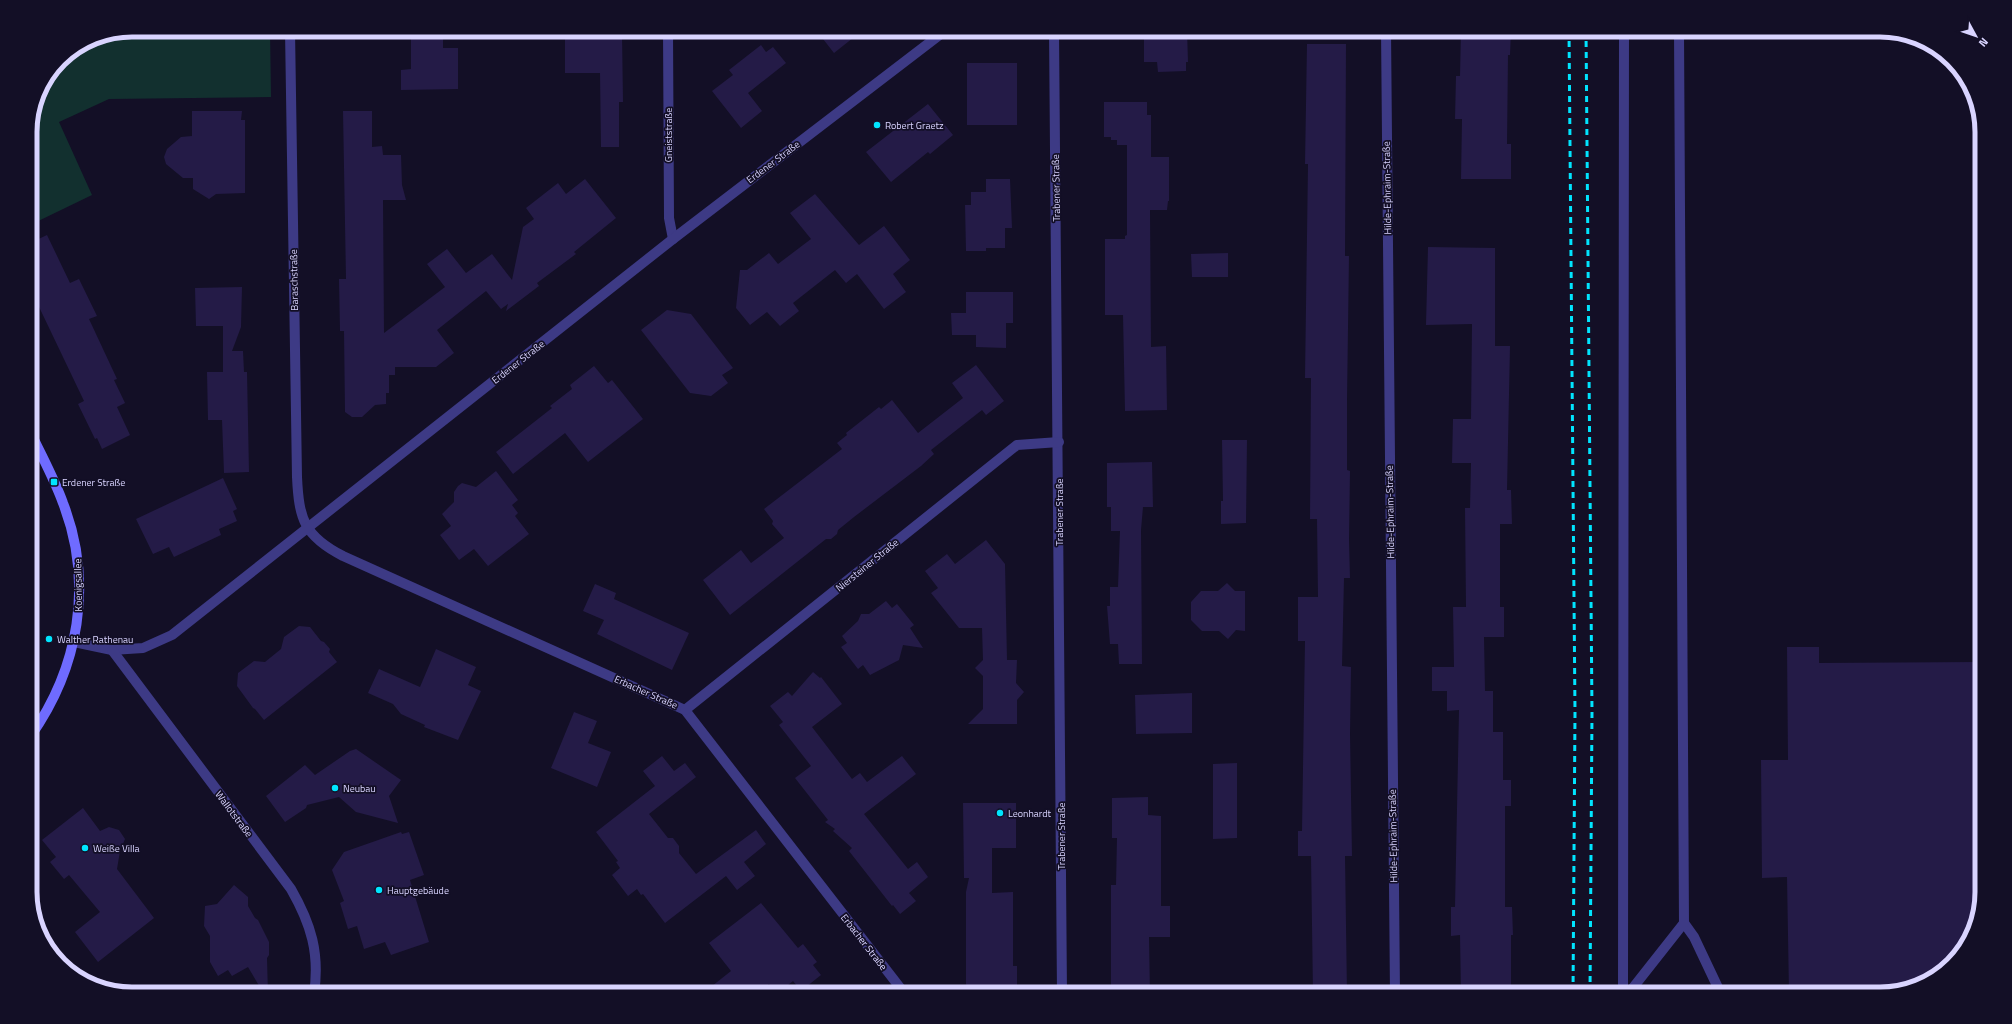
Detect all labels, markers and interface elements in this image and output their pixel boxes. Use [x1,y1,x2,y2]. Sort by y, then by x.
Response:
north arrow [1956,16,1996,56]
text: N [1975,34,1992,50]
street label: Gneiststraße [661,108,676,162]
place label: Robert Graetz [885,118,944,133]
marker: Robert Graetz [872,120,882,130]
street label: Erdener Straße [743,137,803,187]
street label: Hilde-Ephraim-Straße [1379,141,1395,235]
street label: Trabener Straße [1048,154,1064,222]
street label: Baraschstraße [286,249,302,311]
street label: Erdener Straße [488,337,548,387]
street label: Hilde-Ephraim-Straße [1382,465,1398,559]
place label: Erdener Straße [62,475,125,490]
marker: Erdener Straße [49,477,59,487]
street label: Trabener Straße [1052,478,1067,546]
street label: Niersteiner Straße [832,535,902,595]
street label: Koenigsallee [70,558,86,612]
place label: Walther Rathenau [57,632,133,647]
marker: Walther Rathenau [44,634,54,644]
street label: Erbacher Straße [612,671,680,713]
place label: Neubau [343,781,376,796]
marker: Neubau [330,783,340,793]
street label: Wallotstraße [212,788,256,840]
street label: Hilde-Ephraim-Straße [1385,789,1401,883]
street label: Trabener Straße [1054,802,1069,870]
place label: Leonhardt [1008,806,1051,821]
marker: Leonhardt [995,808,1005,818]
place label: Weiße Villa [93,841,140,856]
marker: Weiße Villa [80,843,90,853]
place label: Hauptgebäude [387,883,449,898]
marker: Hauptgebäude [374,885,384,895]
street label: Erbacher Straße [837,911,891,973]

